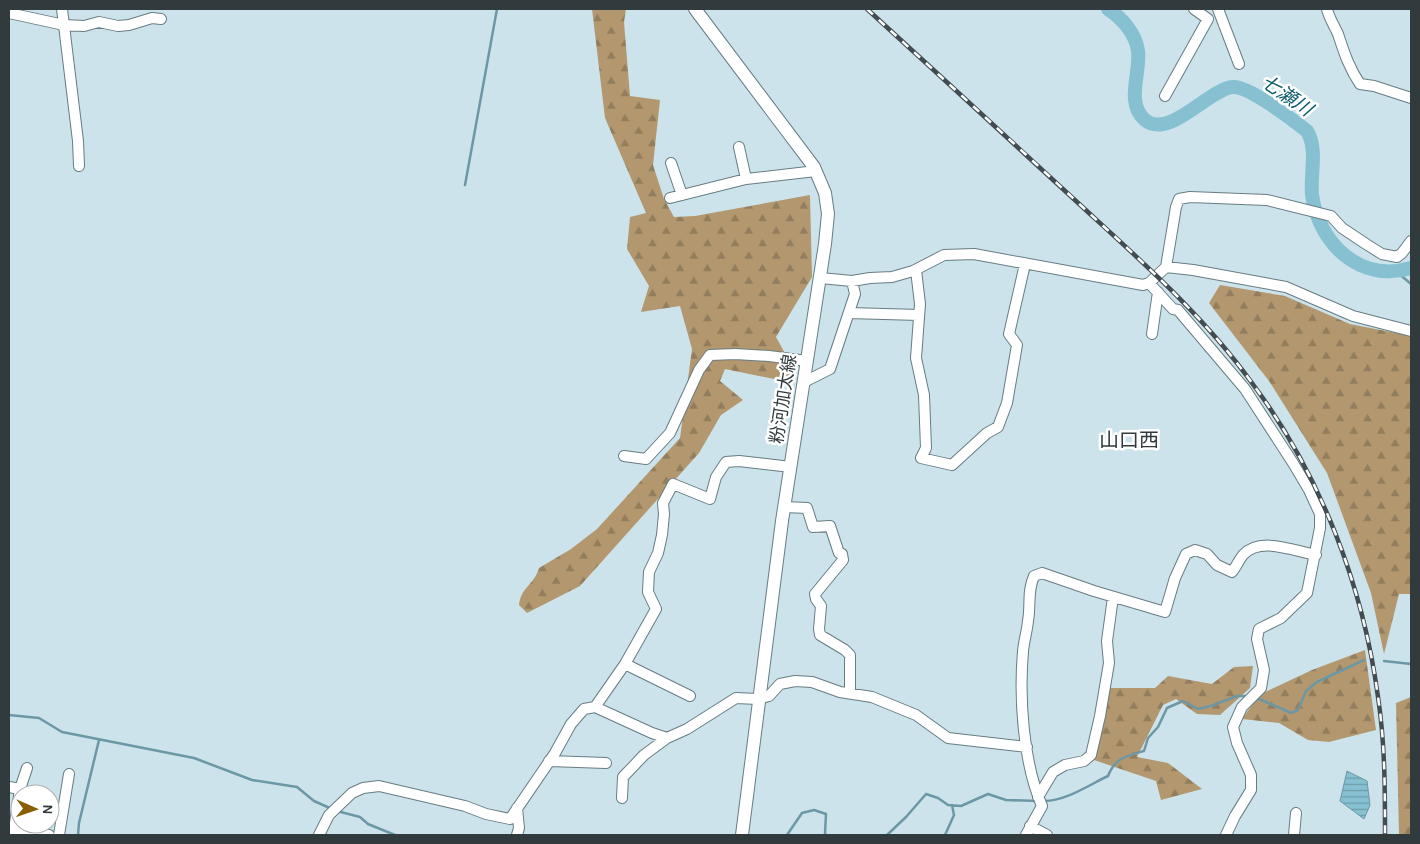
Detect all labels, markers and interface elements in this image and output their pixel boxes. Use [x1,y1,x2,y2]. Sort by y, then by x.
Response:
water label: 七瀬川 [1257,71,1318,122]
street label: 粉河加太線 [765,353,801,445]
district label: 山口西 [1099,429,1159,452]
north arrow [10,784,60,834]
text: N [39,804,56,815]

